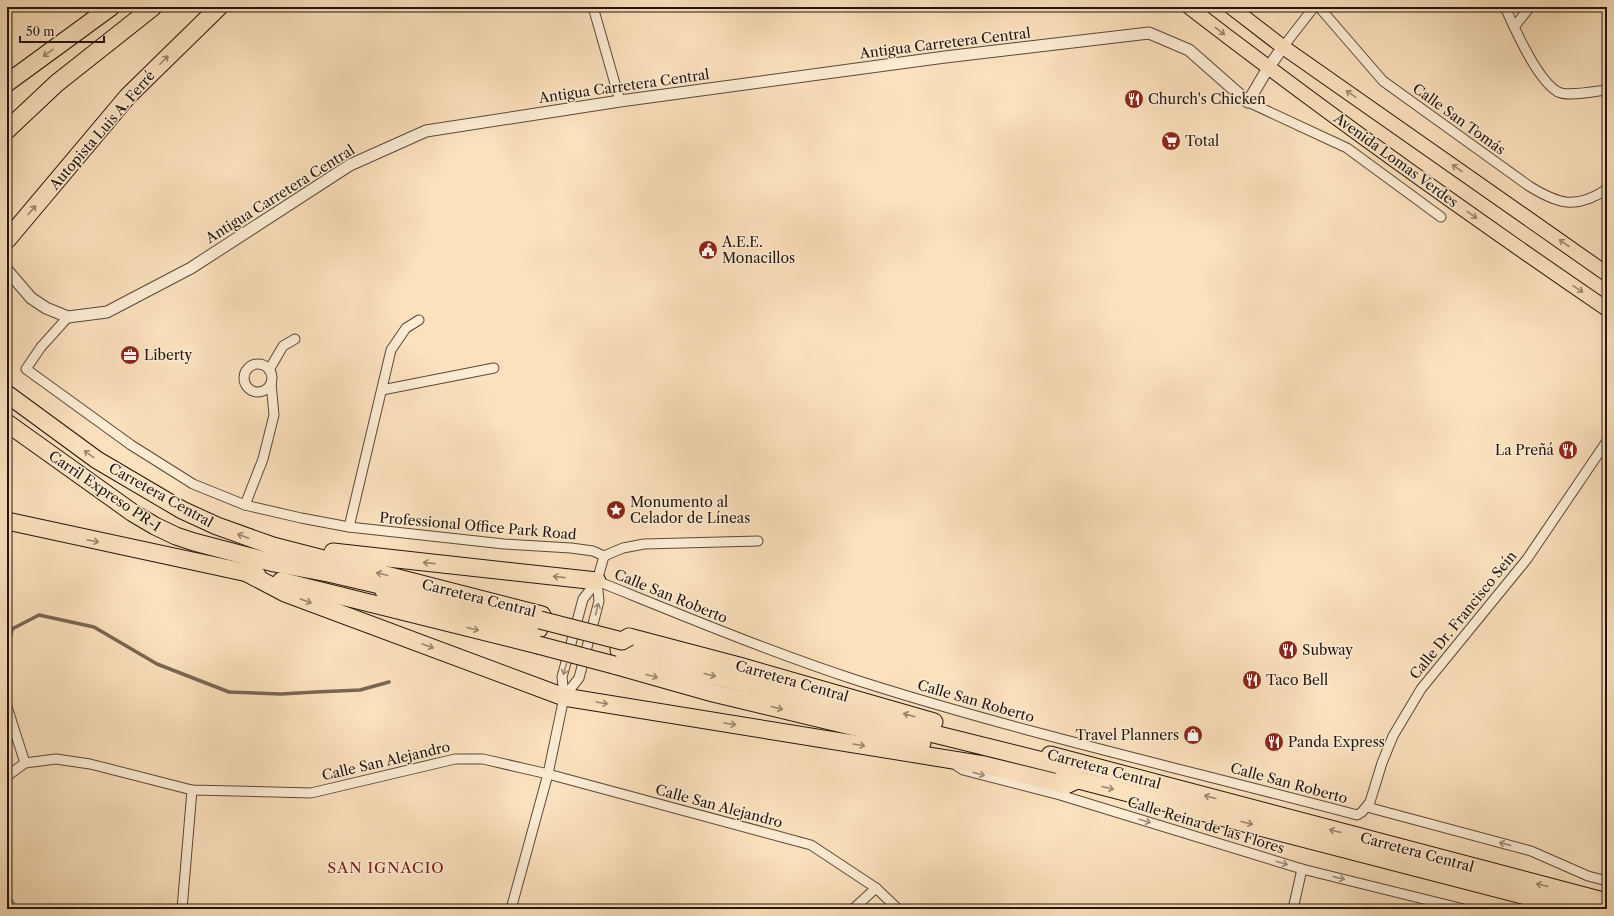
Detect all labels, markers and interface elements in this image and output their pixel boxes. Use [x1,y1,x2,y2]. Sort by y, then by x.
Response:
scale bar [20,18,104,44]
text: 50 m [26,24,55,39]
street label: Antigua Carretera Central [857,24,1032,63]
one-way arrow [1214,27,1225,35]
one-way arrow [43,49,54,57]
one-way arrow [159,55,169,65]
street label: Antigua Carretera Central [536,65,711,107]
street label: Autopista Luis A. Ferré [45,67,159,194]
street label: Calle San Tomás [1409,79,1509,159]
restaurant icon: Church's Chicken [1123,88,1145,110]
place label: Church's Chicken [1148,90,1266,108]
one-way arrow [1346,90,1357,98]
street label: Avenida Lomas Verdes [1329,108,1462,211]
supermarket icon: Total [1160,130,1182,152]
place label: Total [1185,132,1219,150]
street label: Antigua Carretera Central [201,141,358,248]
one-way arrow [1452,164,1463,172]
one-way arrow [27,205,36,216]
one-way arrow [1466,211,1477,219]
place label: A.E.E. Monacillos [721,233,795,267]
public building icon: A.E.E. Monacillos [697,239,719,261]
one-way arrow [1558,239,1569,247]
one-way arrow [1573,285,1584,293]
office icon: Liberty [119,344,141,366]
place label: Liberty [144,346,193,364]
restaurant icon: La Preñá [1557,439,1579,461]
place label: La Preñá [1495,441,1555,459]
street label: Carril Expreso PR-1 [45,447,165,535]
one-way arrow [84,450,95,458]
street label: Carretera Central [106,459,216,531]
place label: Monumento al Celador de Líneas [630,493,750,527]
place icon: Monumento al Celador de Líneas [605,499,627,521]
street label: Professional Office Park Road [379,508,578,544]
one-way arrow [237,532,249,540]
one-way arrow [86,537,99,545]
street label: Calle Dr. Francisco Seín [1406,547,1521,683]
one-way arrow [423,559,436,567]
street label: Calle San Roberto [612,565,730,627]
one-way arrow [375,569,388,577]
one-way arrow [553,573,566,581]
street label: Carretera Central [420,575,538,621]
one-way arrow [300,597,312,605]
one-way arrow [593,603,601,616]
one-way arrow [467,626,480,633]
restaurant icon: Subway [1277,639,1299,661]
place label: Subway [1302,641,1353,659]
one-way arrow [421,643,433,651]
street label: Carretera Central [733,656,851,706]
one-way arrow [561,662,568,675]
restaurant icon: Taco Bell [1241,669,1263,691]
place label: Taco Bell [1266,671,1328,689]
one-way arrow [703,672,716,679]
one-way arrow [645,673,658,680]
street label: Calle San Roberto [916,676,1036,726]
one-way arrow [595,699,608,707]
one-way arrow [771,705,784,713]
one-way arrow [902,711,915,718]
one-way arrow [724,720,737,728]
shop icon: Travel Planners [1182,724,1204,746]
place label: Travel Planners [1075,726,1179,744]
restaurant icon: Panda Express [1263,731,1285,753]
place label: Panda Express [1288,733,1385,751]
street label: Calle San Alejandro [320,737,452,785]
one-way arrow [852,741,865,749]
street label: Carretera Central [1045,745,1163,793]
street label: Calle San Roberto [1228,759,1350,807]
one-way arrow [973,771,986,778]
street label: Calle San Alejandro [653,780,785,832]
one-way arrow [1101,784,1114,792]
street label: Calle Reina de las Flores [1125,793,1287,857]
one-way arrow [1203,793,1216,800]
one-way arrow [1138,818,1151,825]
one-way arrow [1241,820,1254,828]
one-way arrow [1329,826,1342,834]
street label: Carretera Central [1358,828,1476,876]
one-way arrow [1498,840,1511,847]
district label: SAN IGNACIO [327,858,445,877]
one-way arrow [1276,860,1289,867]
one-way arrow [1333,875,1346,882]
one-way arrow [1536,881,1549,888]

